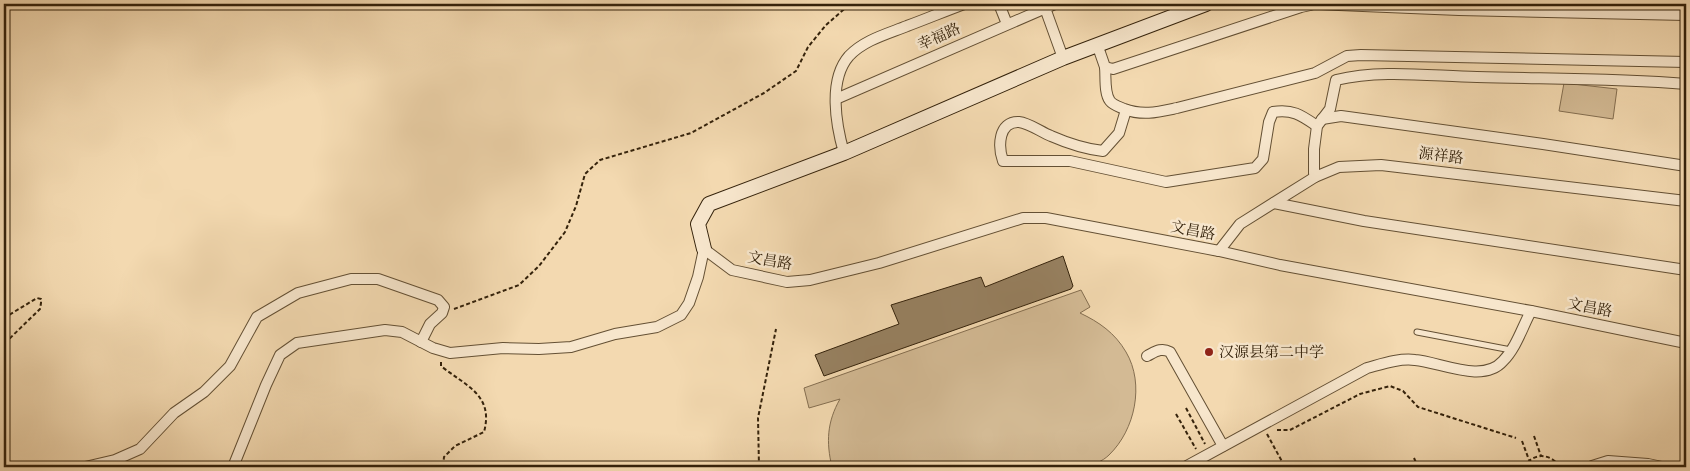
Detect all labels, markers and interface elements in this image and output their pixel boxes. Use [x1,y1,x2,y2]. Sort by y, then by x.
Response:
street label: 幸福路 [915,19,963,55]
street label: 源祥路 [1418,144,1464,168]
street label: 文昌路 [1169,217,1217,245]
street label: 文昌路 [746,248,794,274]
street label: 文昌路 [1566,294,1614,322]
place label: 汉源县第二中学 [1219,343,1324,362]
marker: 汉源县第二中学 [1203,346,1215,358]

